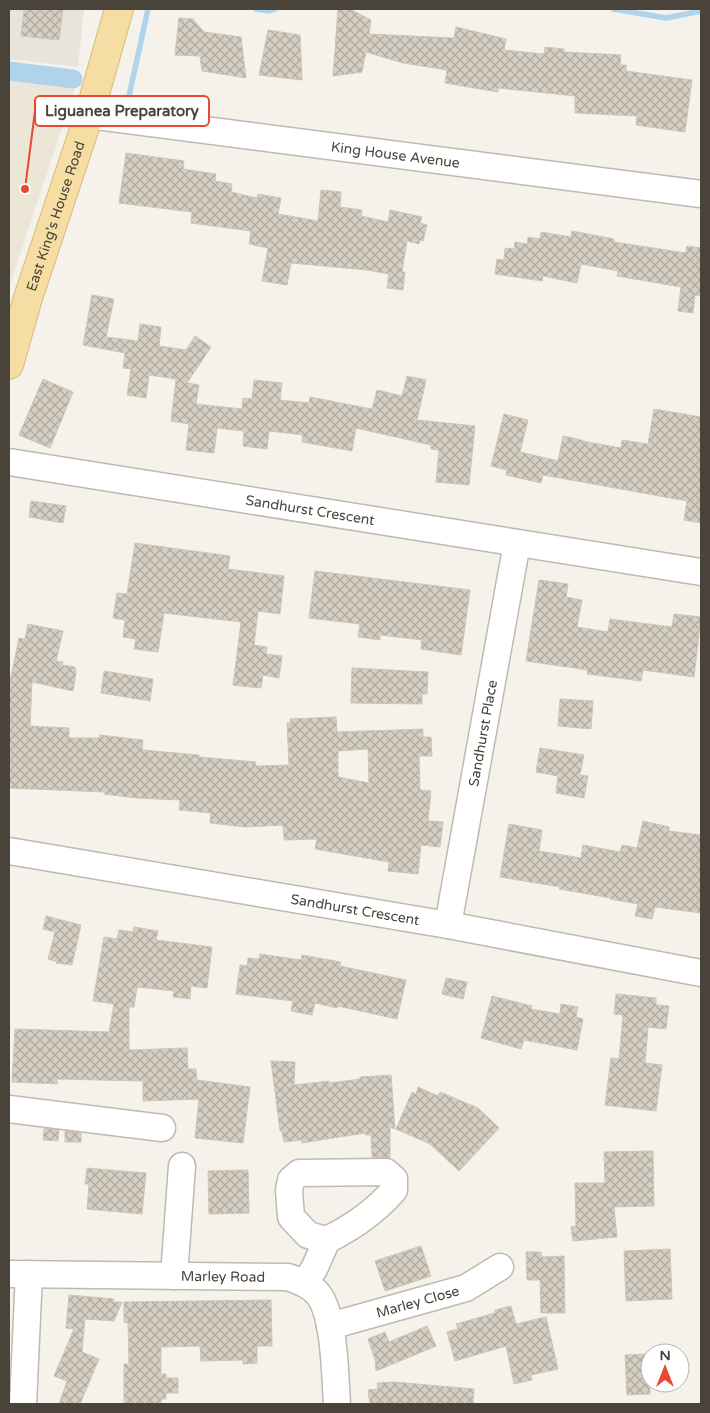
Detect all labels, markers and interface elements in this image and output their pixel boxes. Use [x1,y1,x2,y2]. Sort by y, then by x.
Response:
callout: Liguanea Preparatory [35,96,209,126]
text: Liguanea Preparatory [45,102,199,121]
street label: King House Avenue [330,138,461,172]
street label: East King's House Road [23,139,89,293]
street label: Sandhurst Crescent [244,492,377,529]
street label: Sandhurst Place [465,678,501,788]
street label: Sandhurst Crescent [289,891,421,929]
street label: Marley Road [181,1268,265,1286]
street label: Marley Close [374,1282,461,1322]
north arrow [640,1343,690,1393]
text: N [659,1347,671,1364]

